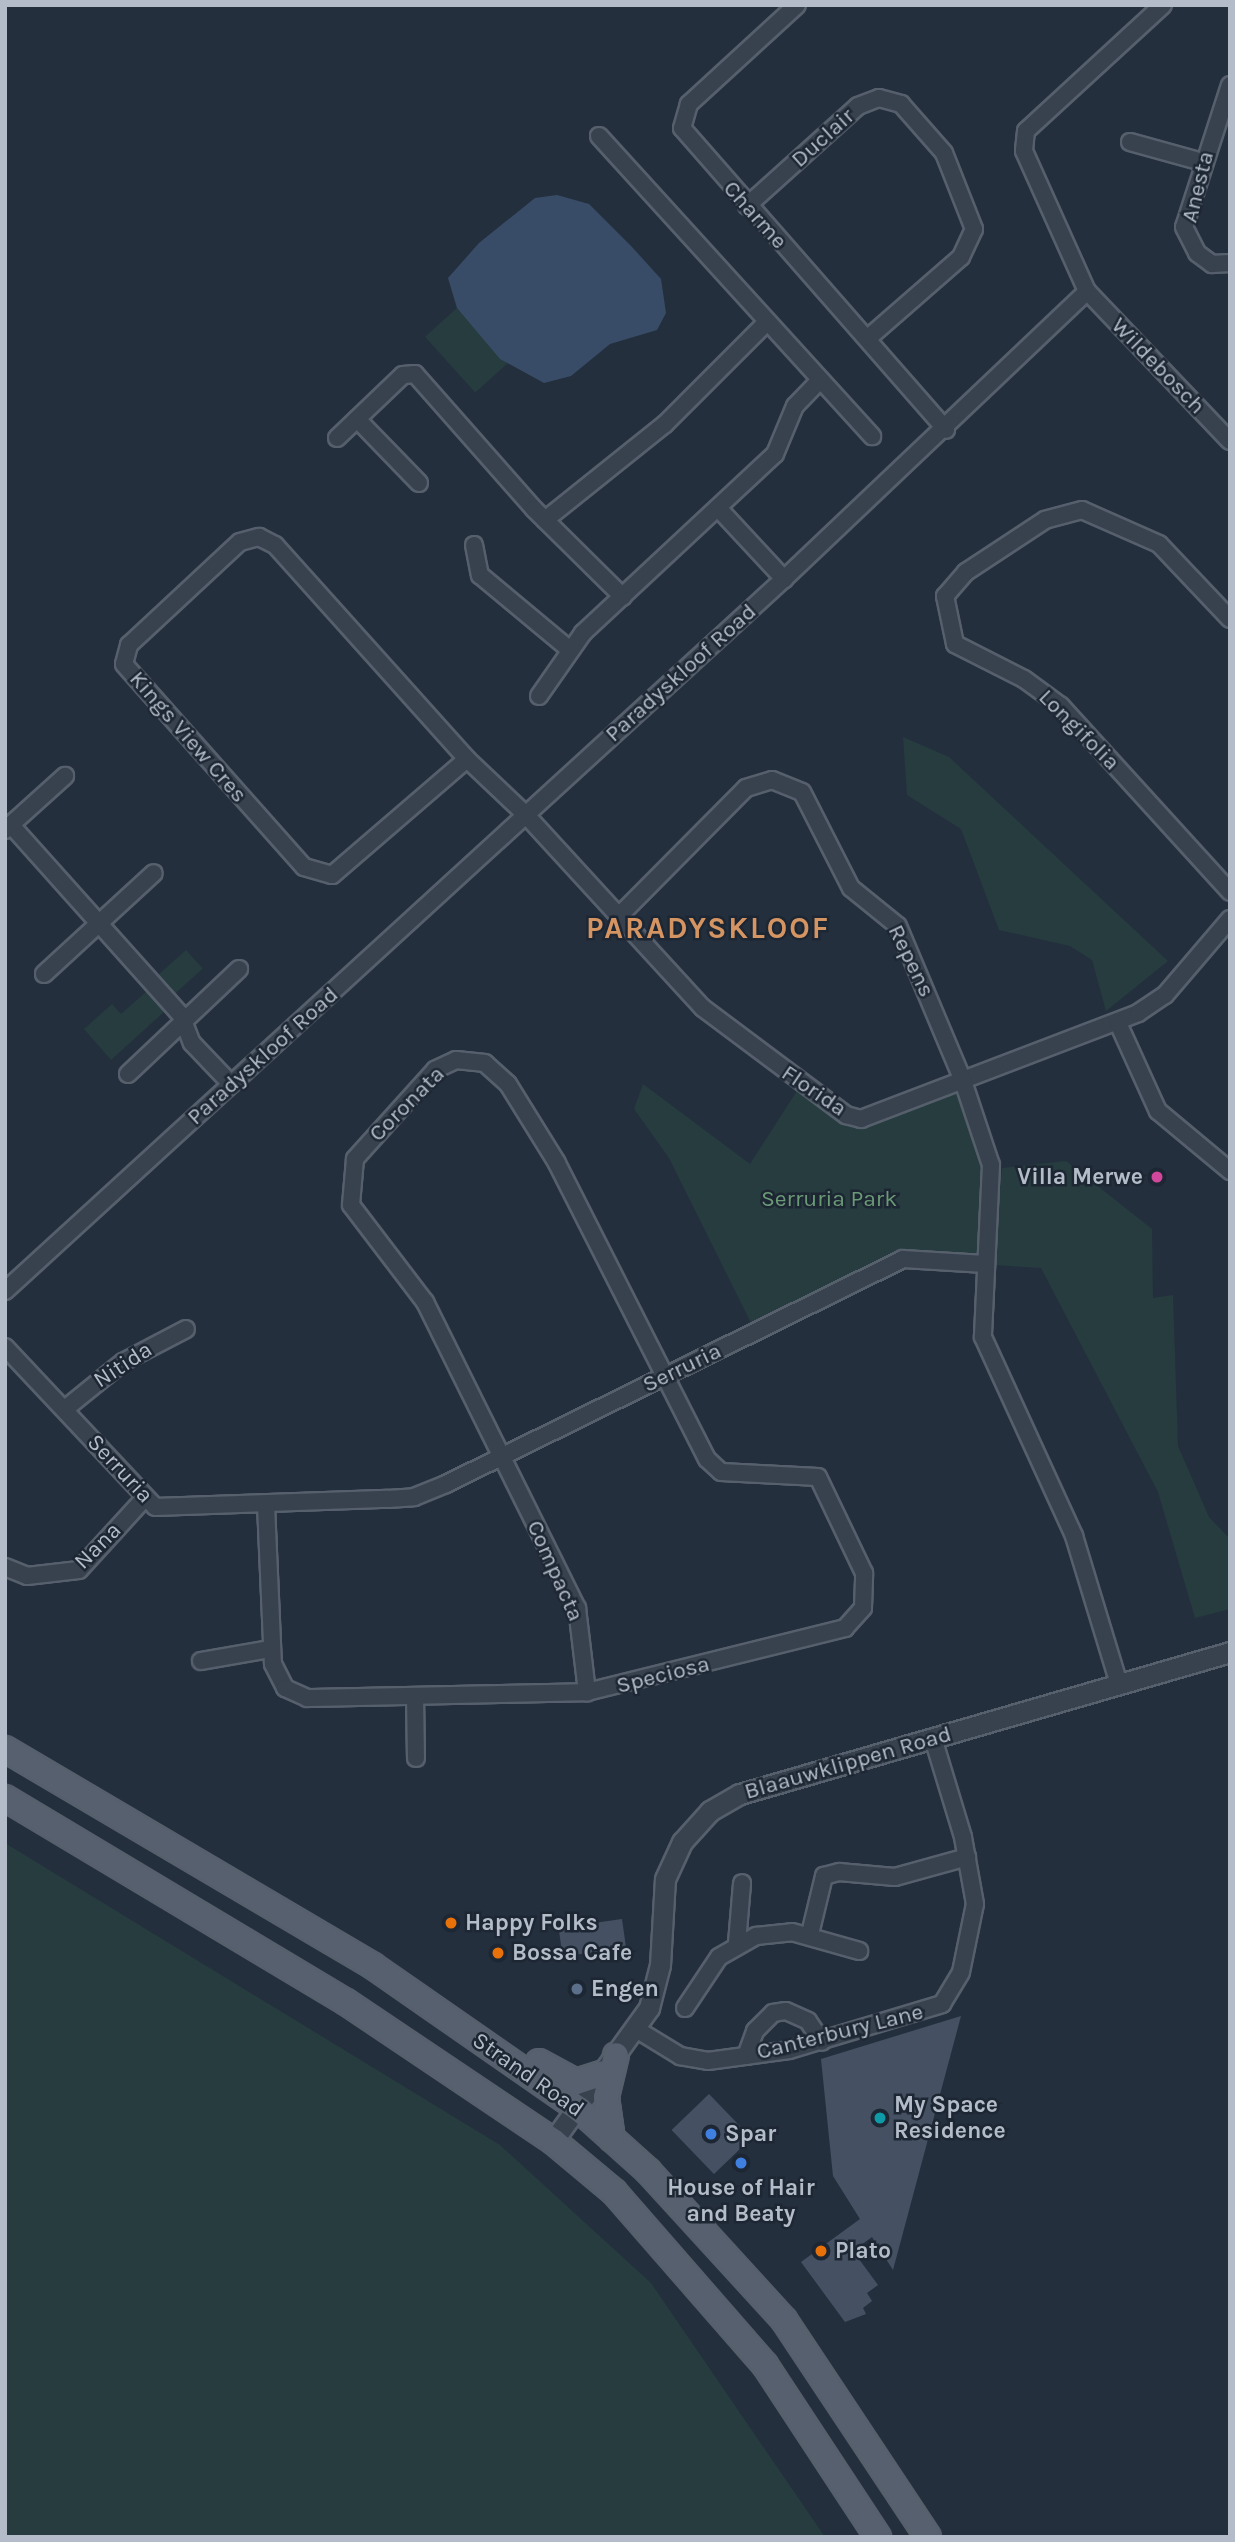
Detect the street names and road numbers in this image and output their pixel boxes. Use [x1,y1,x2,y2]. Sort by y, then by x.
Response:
street label: Duclair [786,103,860,173]
street label: Anesta [1176,149,1220,225]
street label: Charme [717,175,793,255]
street label: Wildebosch [1105,312,1211,420]
street label: Paradyskloof Road [600,598,762,748]
street label: Kings View Cres [123,666,253,808]
street label: Longifolia [1033,684,1125,776]
street label: Repens [882,920,940,1002]
street label: Paradyskloof Road [182,981,344,1131]
street label: Florida [776,1059,852,1123]
street label: Coronata [364,1061,450,1147]
street label: Nitida [88,1336,158,1394]
street label: Serruria [638,1337,726,1399]
street label: Serruria [81,1429,159,1509]
street label: Compacta [521,1516,589,1626]
street label: Nana [69,1517,127,1575]
street label: Speciosa [613,1650,713,1700]
street label: Blaauwklippen Road [741,1720,955,1806]
street label: Canterbury Lane [754,1998,926,2066]
street label: Strand Road [467,2027,589,2123]

